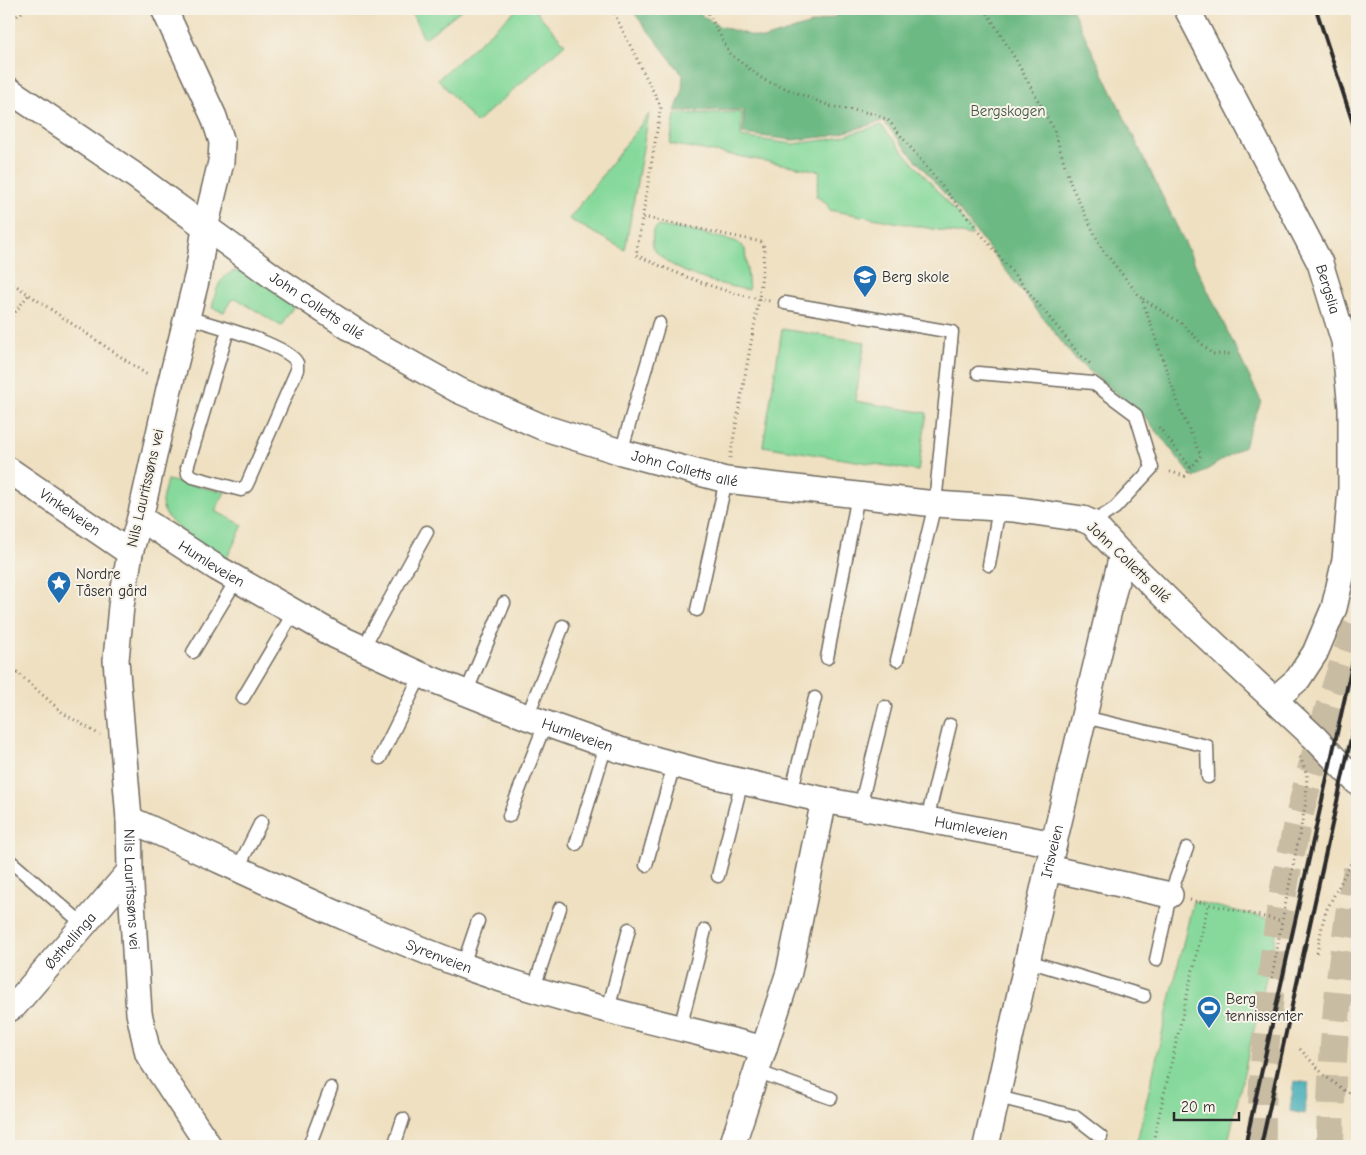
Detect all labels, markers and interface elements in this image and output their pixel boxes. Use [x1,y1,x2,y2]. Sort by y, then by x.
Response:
park label: Bergskogen [970,102,1046,120]
street label: Bergslia [1312,262,1344,316]
school or university icon: Berg skole [852,264,878,298]
street label: John Colletts allé [266,268,368,344]
place label: Berg skole [882,268,950,286]
street label: Nils Lauritssøns vei [123,427,167,549]
street label: John Colletts allé [630,446,739,490]
street label: Vinkelveien [36,485,104,539]
street label: John Colletts allé [1084,518,1175,607]
street label: Humleveien [175,536,248,591]
place label: Nordre Tåsen gård [76,565,147,600]
place icon: Nordre Tåsen gård [46,570,72,604]
street label: Humleveien [539,714,616,756]
street label: Humleveien [933,812,1009,844]
street label: Irisveien [1037,823,1067,880]
street label: Nils Lauritssøns vei [120,829,144,950]
street label: Østhellinga [41,908,100,973]
street label: Syrenveien [403,935,474,977]
place label: Berg tennissenter [1225,990,1303,1025]
sports icon: Berg tennissenter [1196,995,1222,1029]
scale bar [1174,1090,1238,1122]
text: 20 m [1181,1098,1215,1116]

